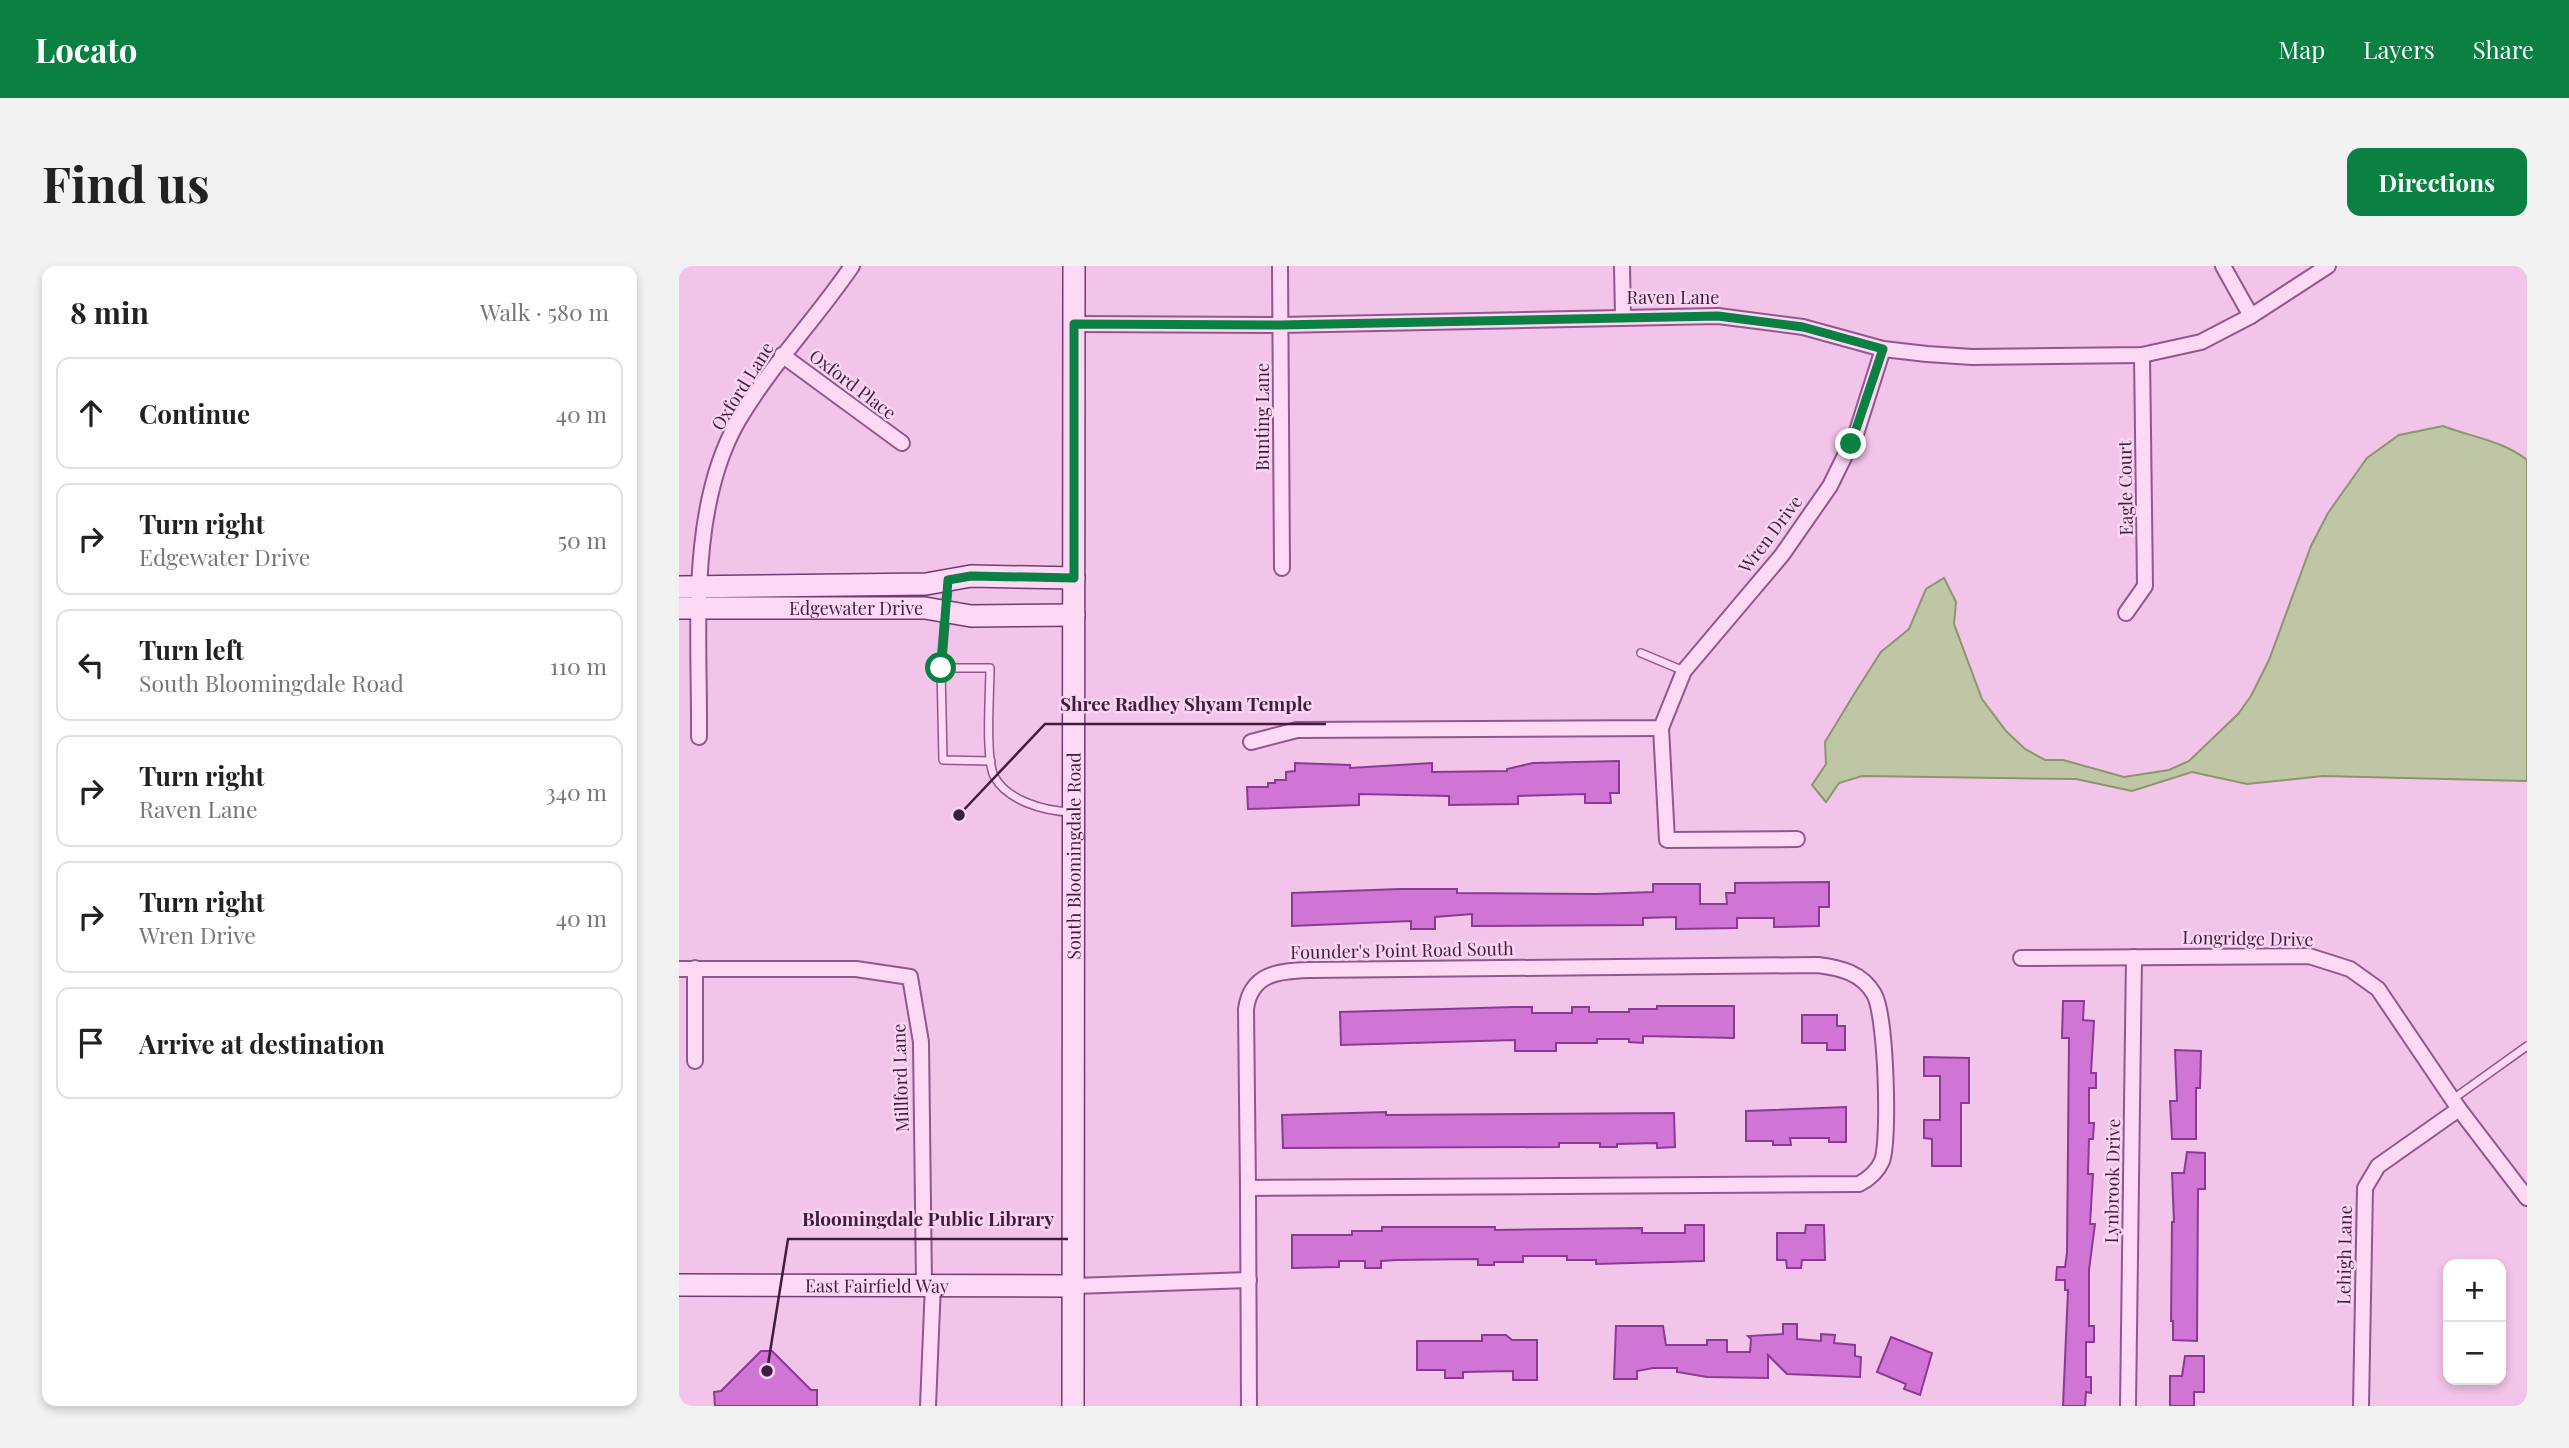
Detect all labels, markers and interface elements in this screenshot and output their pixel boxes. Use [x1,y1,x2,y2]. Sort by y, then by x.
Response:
text: Locato [35,27,137,71]
text: Map [2279,33,2325,65]
text: Layers [2363,33,2435,65]
text: Share [2473,33,2534,65]
button: Directions [2347,148,2527,216]
text: Find us [42,150,210,215]
street label: Raven Lane [1627,285,1719,309]
text: 8 min [70,292,149,332]
text: Walk · 580 m [480,296,609,327]
street label: Oxford Lane [705,337,779,435]
street label: Oxford Place [805,343,901,425]
street label: Bunting Lane [1250,363,1274,471]
icon: ahead [72,394,110,432]
text: Continue [139,396,250,431]
text: 40 m [556,398,607,429]
route end [1835,428,1866,459]
street label: Eagle Court [2112,440,2138,536]
street label: Wren Drive [1732,490,1807,579]
text: Turn right [139,506,265,541]
icon: right [72,520,110,558]
text: 50 m [558,524,607,555]
text: Edgewater Drive [139,541,310,572]
street label: Edgewater Drive [789,596,923,620]
text: Turn left [139,632,244,667]
icon: left [72,646,110,684]
text: 110 m [550,650,607,681]
route start [925,652,956,683]
text: South Bloomingdale Road [139,667,404,698]
callout: Shree Radhey Shyam Temple [1045,684,1326,724]
text: Shree Radhey Shyam Temple [1060,690,1312,716]
street label: South Bloomingdale Road [1061,752,1086,960]
text: Turn right [139,758,265,793]
icon: right [72,772,110,810]
text: 340 m [545,776,607,807]
text: Raven Lane [139,793,258,824]
text: Turn right [139,884,265,919]
icon: right [72,898,110,936]
text: 40 m [556,902,607,933]
text: Wren Drive [139,919,256,950]
street label: Longridge Drive [2182,925,2314,951]
street label: Founder's Point Road South [1290,936,1514,964]
street label: Millford Lane [886,1023,914,1133]
icon: arrive [72,1024,110,1062]
text: Arrive at destination [139,1026,385,1061]
street label: Lynbrook Drive [2099,1118,2125,1244]
callout: Bloomingdale Public Library [788,1199,1068,1239]
text: Bloomingdale Public Library [802,1205,1054,1231]
street label: Lehigh Lane [2331,1205,2357,1305]
map controls [2443,1259,2506,1385]
button: + [2443,1259,2506,1322]
street label: East Fairfield Way [805,1273,949,1298]
button: − [2443,1322,2506,1385]

